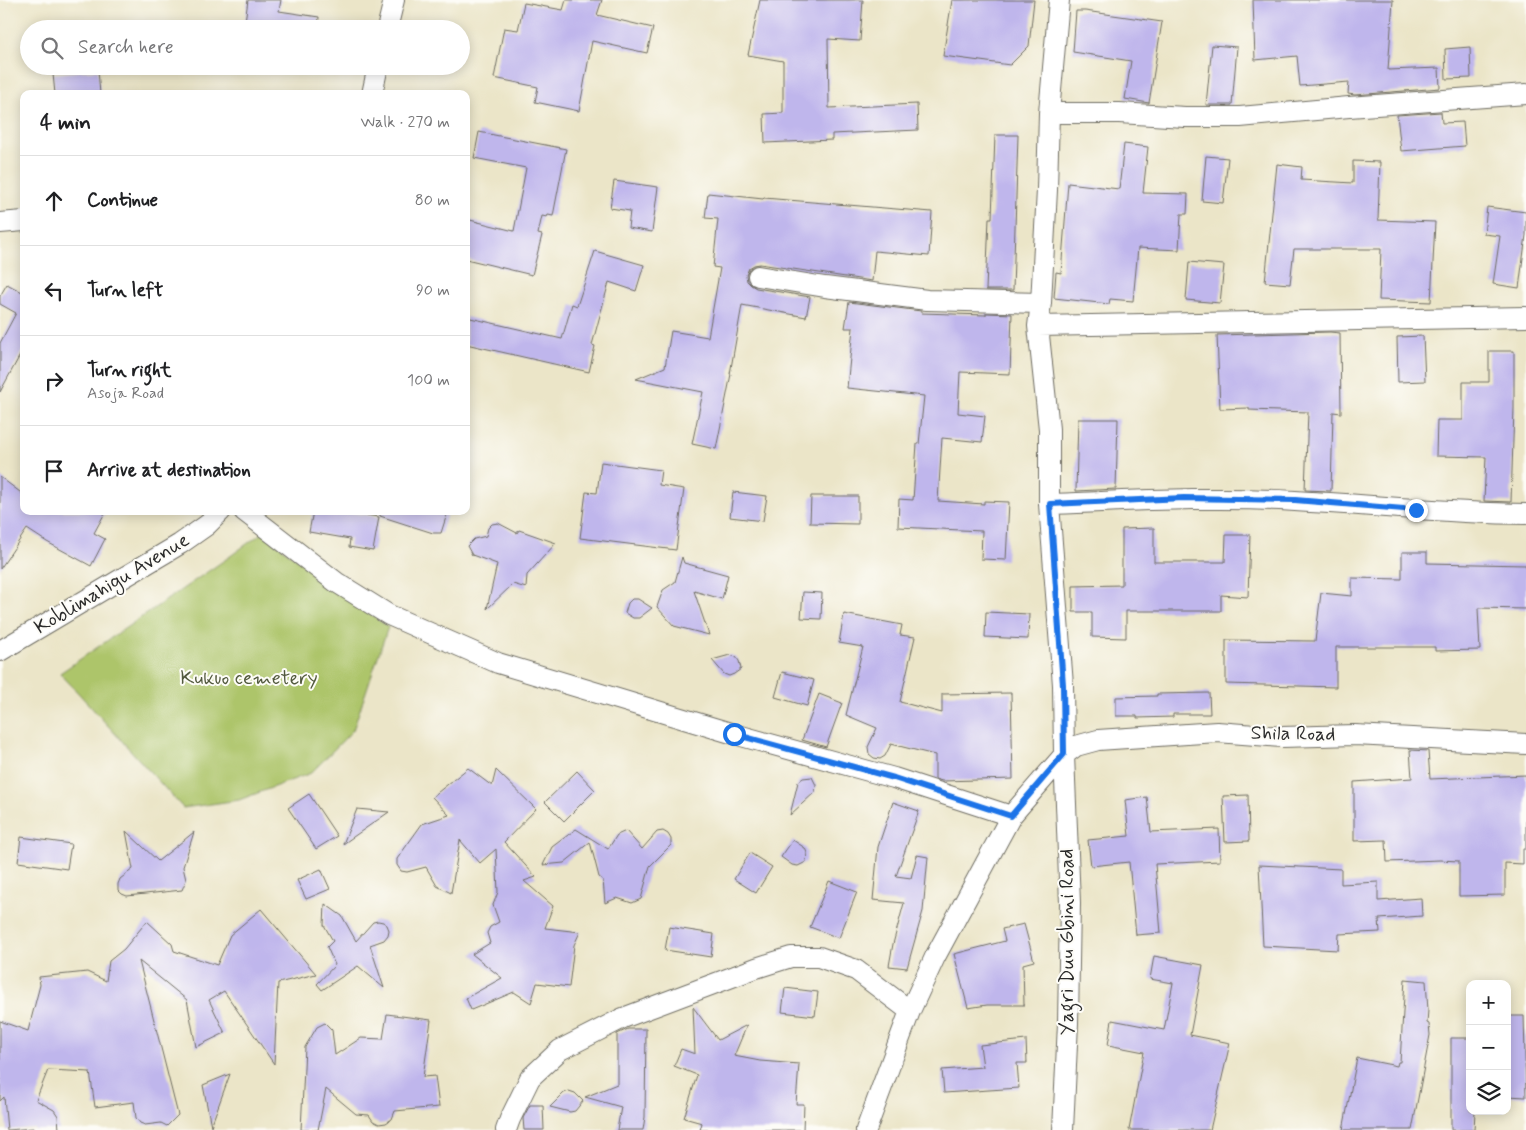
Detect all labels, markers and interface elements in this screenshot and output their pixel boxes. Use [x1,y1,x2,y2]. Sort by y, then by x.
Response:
search box [20,20,470,75]
icon: search [38,34,66,62]
text: Search here [78,35,174,60]
text: 4 min [40,109,91,137]
text: Walk · 270 m [361,112,450,133]
icon: ahead [40,187,68,215]
text: Continue [87,188,158,213]
text: 80 m [415,190,450,211]
icon: left [40,277,68,305]
text: Turn left [87,278,163,303]
text: 90 m [416,280,450,301]
text: Turn right [87,358,171,383]
icon: right [40,367,68,395]
text: 100 m [407,370,450,391]
text: Asoja Road [87,383,164,404]
icon: arrive [40,457,68,485]
text: Arrive at destination [87,458,251,483]
route end [1405,499,1428,522]
street label: Koblimahigu Avenue [29,527,195,642]
park label: Kukuo cemetery [180,665,318,692]
street label: Shila Road [1250,720,1336,748]
route start [723,723,746,746]
street label: Yagri Duu Gbini Road [1054,849,1083,1035]
map controls [1466,980,1511,1115]
button: + [1466,980,1511,1025]
button: − [1466,1025,1511,1070]
button: layers [1466,1070,1511,1115]

